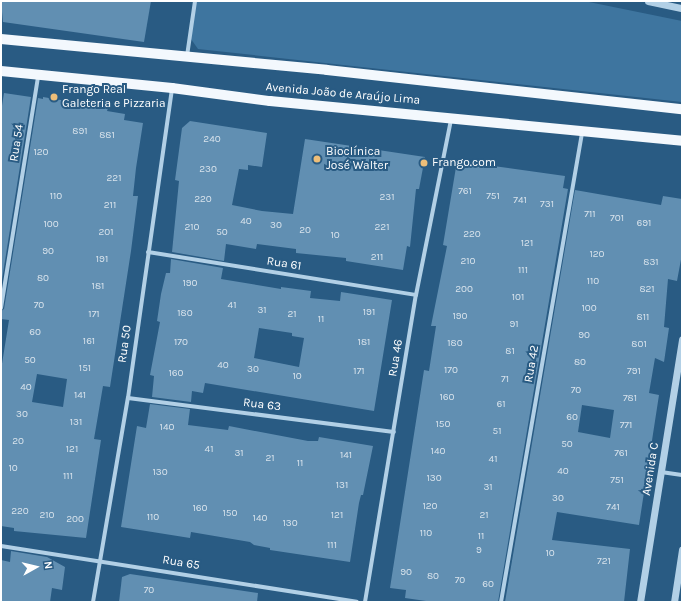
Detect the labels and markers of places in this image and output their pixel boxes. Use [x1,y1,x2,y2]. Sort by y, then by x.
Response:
place label: Frango Real Galeteria e Pizzaria [62,83,166,111]
marker: Frango Real Galeteria e Pizzaria [49,92,59,102]
place label: Bioclínica José Walter [326,145,388,173]
marker: Bioclínica José Walter [311,153,323,165]
place label: Frango.com [432,156,496,170]
marker: Frango.com [419,158,429,168]

